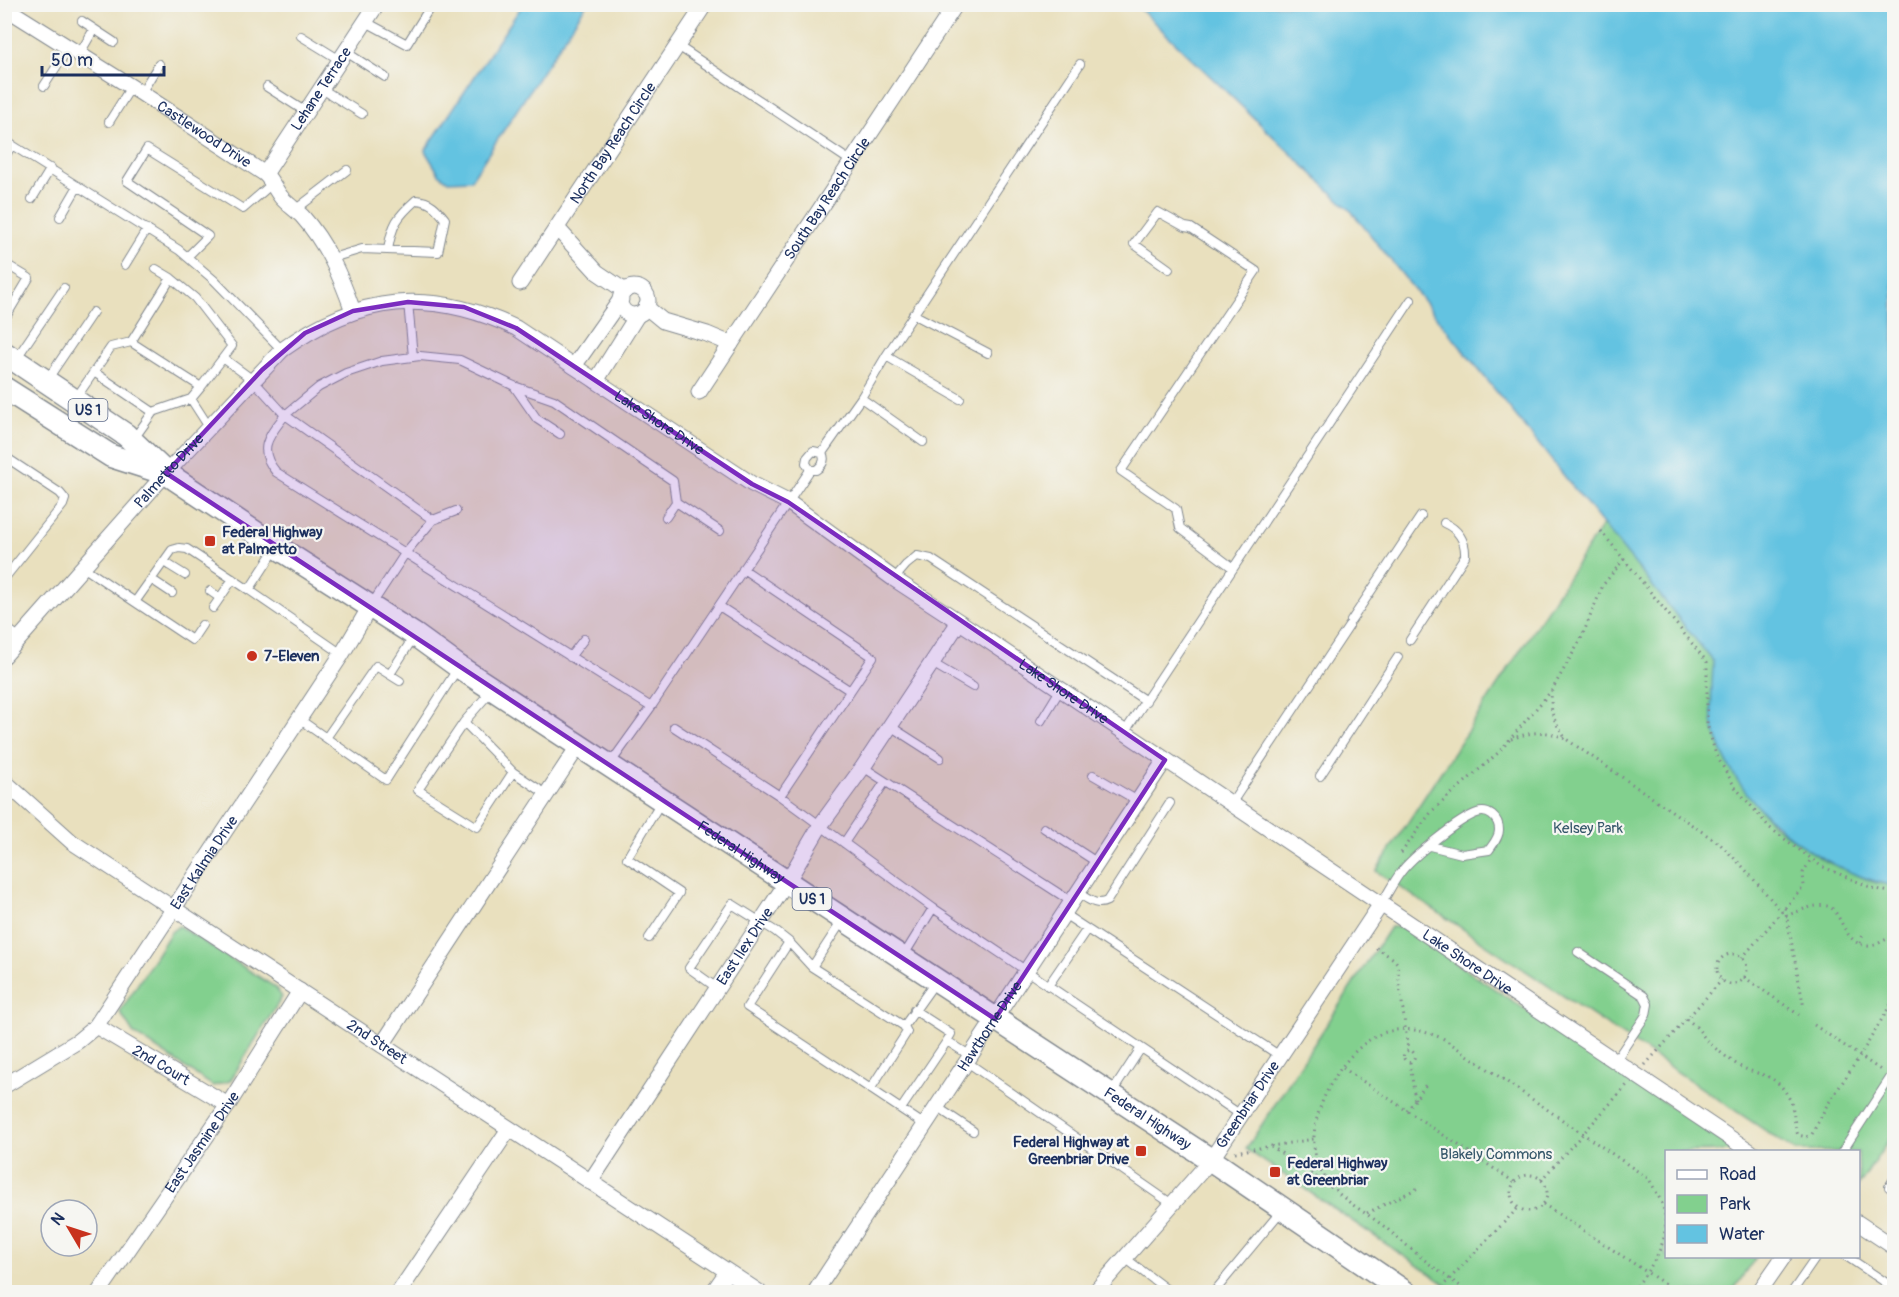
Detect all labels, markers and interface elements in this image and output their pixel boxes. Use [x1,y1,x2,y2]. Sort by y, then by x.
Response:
scale bar [42,39,164,77]
street label: Lehane Terrace [287,43,356,134]
text: 50 m [51,49,93,72]
street label: North Bay Reach Circle [566,78,660,207]
street label: Castlewood Drive [153,96,255,172]
street label: South Bay Reach Circle [780,133,875,263]
street label: Lake Shore Drive [611,386,708,460]
road number: US 1 [68,399,107,421]
street label: Palmetto Drive [130,429,208,512]
place label: Federal Highway at Palmetto [222,523,323,559]
marker: Federal Highway at Palmetto [203,534,217,548]
place label: 7-Eleven [264,647,320,666]
marker: 7-Eleven [245,649,259,663]
street label: Lake Shore Drive [1015,655,1113,729]
street label: East Kalmia Drive [166,811,242,913]
street label: Federal Highway [694,816,789,888]
park label: Kelsey Park [1553,819,1624,838]
road number: US 1 [792,888,832,910]
street label: East Ilex Drive [712,903,777,989]
street label: Lake Shore Drive [1419,925,1516,999]
street label: Hawthorne Drive [953,977,1027,1075]
street label: 2nd Street [343,1015,412,1069]
street label: 2nd Court [129,1040,194,1090]
street label: Greenbriar Drive [1212,1057,1284,1152]
street label: Federal Highway [1100,1083,1195,1154]
street label: East Jasmine Drive [161,1087,244,1196]
place label: Federal Highway at Greenbriar Drive [1013,1133,1130,1169]
marker: Federal Highway at Greenbriar Drive [1134,1144,1148,1158]
park label: Blakely Commons [1440,1145,1552,1164]
legend [1665,1150,1860,1258]
place label: Federal Highway at Greenbriar [1287,1154,1388,1190]
text: Road [1719,1163,1756,1186]
marker: Federal Highway at Greenbriar [1268,1165,1282,1179]
text: Park [1719,1193,1751,1216]
north arrow [39,1198,99,1258]
text: N [47,1209,69,1230]
text: Water [1719,1223,1765,1246]

